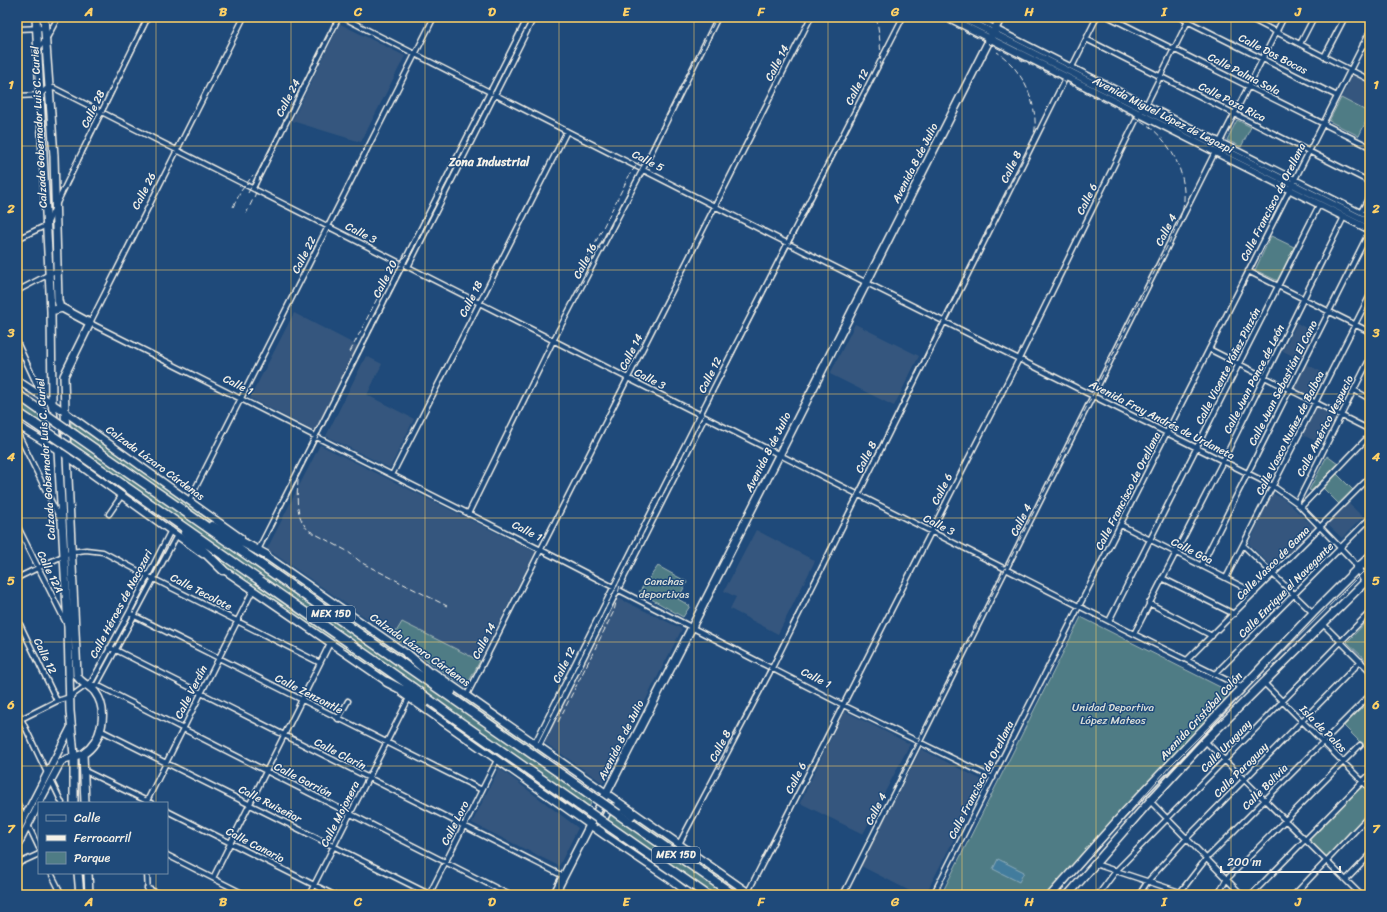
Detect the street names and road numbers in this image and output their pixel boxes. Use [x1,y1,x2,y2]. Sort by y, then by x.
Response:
street label: Calle Dos Bocas [1235,28,1312,80]
street label: Calle 14 [760,41,794,85]
street label: Calzada Gobernador Luis C. Curiel [25,45,53,209]
street label: Calle Palma Sola [1204,48,1284,101]
street label: Calle 12 [840,65,874,108]
street label: Avenida Miguel López de Legazpi [1088,71,1238,159]
street label: Calle 24 [270,76,306,120]
street label: Calle Poza Rica [1195,77,1269,127]
street label: Calle 28 [76,86,110,131]
street label: Avenida 8 de Julio [886,119,944,207]
street label: Calle Francisco de Orellana [1235,139,1311,265]
street label: Calle 5 [629,145,668,177]
street label: Calle 8 [995,147,1027,186]
street label: Calle 26 [127,169,161,213]
street label: Calle 6 [1071,180,1103,218]
street label: Calle 4 [1150,210,1182,249]
street label: Calle 3 [342,217,380,249]
street label: Calle 22 [286,232,322,277]
street label: Calle 16 [568,240,602,282]
street label: Calle 20 [367,257,403,301]
street label: Calle 18 [454,277,488,320]
street label: Calle Vicente Yáñez Pinzón [1190,304,1266,428]
street label: Calle Juan Sebastián El Cano [1243,317,1323,449]
street label: Calle Juan Ponce de León [1218,321,1290,437]
street label: Calle 14 [614,330,648,374]
street label: Calle 12 [693,353,727,396]
street label: Calle 3 [631,363,669,395]
street label: Calle Vasco Nuñez de Balboa [1250,367,1330,499]
street label: Calle 1 [219,369,257,401]
street label: Calle Américo Vespucio [1291,372,1359,480]
street label: Avenida Fray Andrés de Urdaneta [1085,374,1239,465]
street label: Calzada Gobernador Luis C. Curiel [31,377,61,541]
street label: Avenida 8 de Julio [739,408,797,496]
street label: Calzada Lázaro Cárdenas [101,420,209,506]
street label: Calle Francisco de Orellana [1090,428,1166,554]
street label: Calle 8 [850,437,882,476]
street label: Calle 6 [926,470,958,508]
street label: Calle 4 [1005,500,1037,539]
street label: Calle 3 [920,509,958,541]
street label: Calle 1 [508,515,546,547]
street label: Calle Vasco de Gama [1232,521,1315,604]
street label: Calle Goa [1168,532,1217,570]
street label: Calle Enrique el Navegante [1234,537,1339,642]
street label: Calle Héroes de Nacozari [84,545,158,662]
street label: Calle 12A [31,547,69,597]
street label: Calle Tecolote [167,568,236,616]
road number: MEX 15D [307,606,355,622]
street label: Calzada Lázaro Cárdenas [366,608,474,692]
street label: Calle 14 [467,619,501,663]
street label: Calle 12 [28,635,62,678]
street label: Calle 12 [547,643,581,686]
street label: Calle Verdín [169,662,213,722]
street label: Calle 1 [797,662,835,694]
street label: Avenida Cristóbal Colón [1154,667,1247,765]
street label: Calle Zenzontle [272,669,347,719]
street label: Avenida 8 de Julio [592,696,650,784]
street label: Isla de Palos [1294,700,1352,758]
street label: Calle Uruguay [1196,715,1256,777]
street label: Calle Francisco de Orellana [943,717,1019,843]
street label: Calle 8 [704,726,736,765]
street label: Calle Clarín [311,733,369,775]
street label: Calle Paraguay [1209,738,1273,802]
street label: Calle Gorrión [271,757,335,803]
street label: Calle 6 [780,759,812,797]
street label: Calle Bolivia [1237,759,1293,815]
street label: Calle Mojonera [315,777,365,851]
street label: Calle Ruiseñor [235,780,306,829]
street label: Calle 4 [860,789,892,828]
street label: Calle Loro [436,797,475,849]
street label: Calle Canario [222,822,288,868]
road number: MEX 15D [652,847,700,863]

